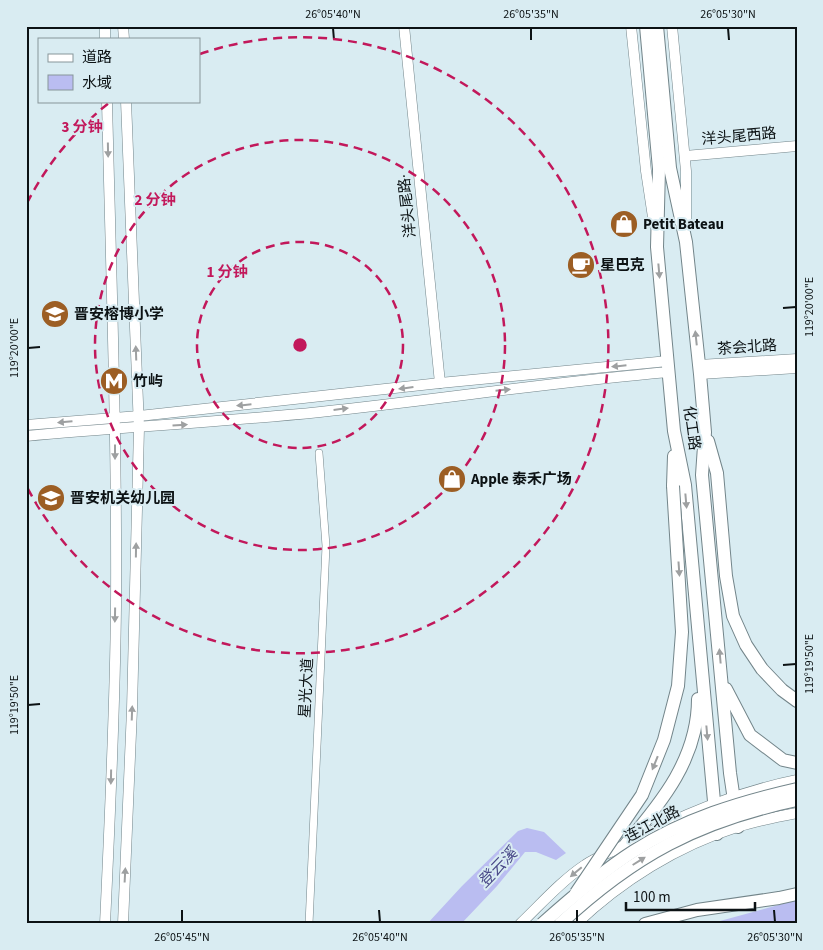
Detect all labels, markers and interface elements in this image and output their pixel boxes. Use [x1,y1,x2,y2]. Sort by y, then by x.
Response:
text: 26°05'40"N [305,6,361,23]
text: 26°05'35"N [503,6,559,23]
text: 26°05'30"N [700,6,756,23]
legend [38,38,200,102]
text: 道路 [82,47,112,68]
text: 水域 [82,73,112,94]
text: 3 分钟 [62,117,102,138]
street label: 洋头尾西路 [701,123,777,150]
one-way arrow [104,142,112,158]
street label: 洋头尾路· [394,173,421,239]
text: 2 分钟 [135,190,175,211]
shop icon: Petit Bateau [609,209,639,239]
place label: Petit Bateau [643,214,724,235]
cafe icon: 星巴克 [566,250,596,280]
place label: 星巴克 [600,255,645,276]
text: 1 分钟 [207,262,247,283]
one-way arrow [655,263,663,279]
text: 119°20'00"E [801,277,818,337]
school or university icon: 晋安榕博小学 [40,299,70,329]
place label: 晋安榕博小学 [74,304,164,325]
text: 119°20'00"E [6,318,23,378]
one-way arrow [692,329,700,345]
street label: 茶会北路 [716,335,778,360]
centre of rings [291,336,309,354]
one-way arrow [132,345,140,361]
one-way arrow [611,362,627,370]
metro station icon: 竹屿 [99,366,129,396]
place label: 竹屿 [133,371,163,392]
one-way arrow [397,384,413,392]
one-way arrow [495,386,511,394]
one-way arrow [236,401,252,409]
street label: 化工路 [678,404,705,452]
one-way arrow [334,405,350,413]
one-way arrow [57,418,73,426]
one-way arrow [172,421,188,429]
one-way arrow [111,445,119,461]
shop icon: Apple 泰禾广场 [437,464,467,494]
place label: Apple 泰禾广场 [470,469,572,490]
school or university icon: 晋安机关幼儿园 [36,483,66,513]
place label: 晋安机关幼儿园 [70,488,175,509]
one-way arrow [682,494,690,510]
one-way arrow [132,542,140,558]
one-way arrow [675,562,683,578]
one-way arrow [111,607,119,623]
text: 119°19'50"E [801,634,818,694]
one-way arrow [716,648,724,664]
street label: 星光大道 [294,658,319,719]
text: 119°19'50"E [6,675,23,735]
one-way arrow [128,704,136,720]
one-way arrow [703,725,711,741]
one-way arrow [650,756,658,770]
one-way arrow [107,770,115,786]
street label: 连江北路 [621,801,684,848]
water label: 登云溪 [473,841,524,893]
one-way arrow [633,856,646,865]
one-way arrow [121,867,129,883]
one-way arrow [569,867,582,878]
scale bar [626,880,754,912]
text: 100 m [633,887,671,908]
text: 26°05'45"N [154,929,210,946]
text: 26°05'40"N [352,929,408,946]
text: 26°05'35"N [549,929,605,946]
text: 26°05'30"N [747,929,803,946]

